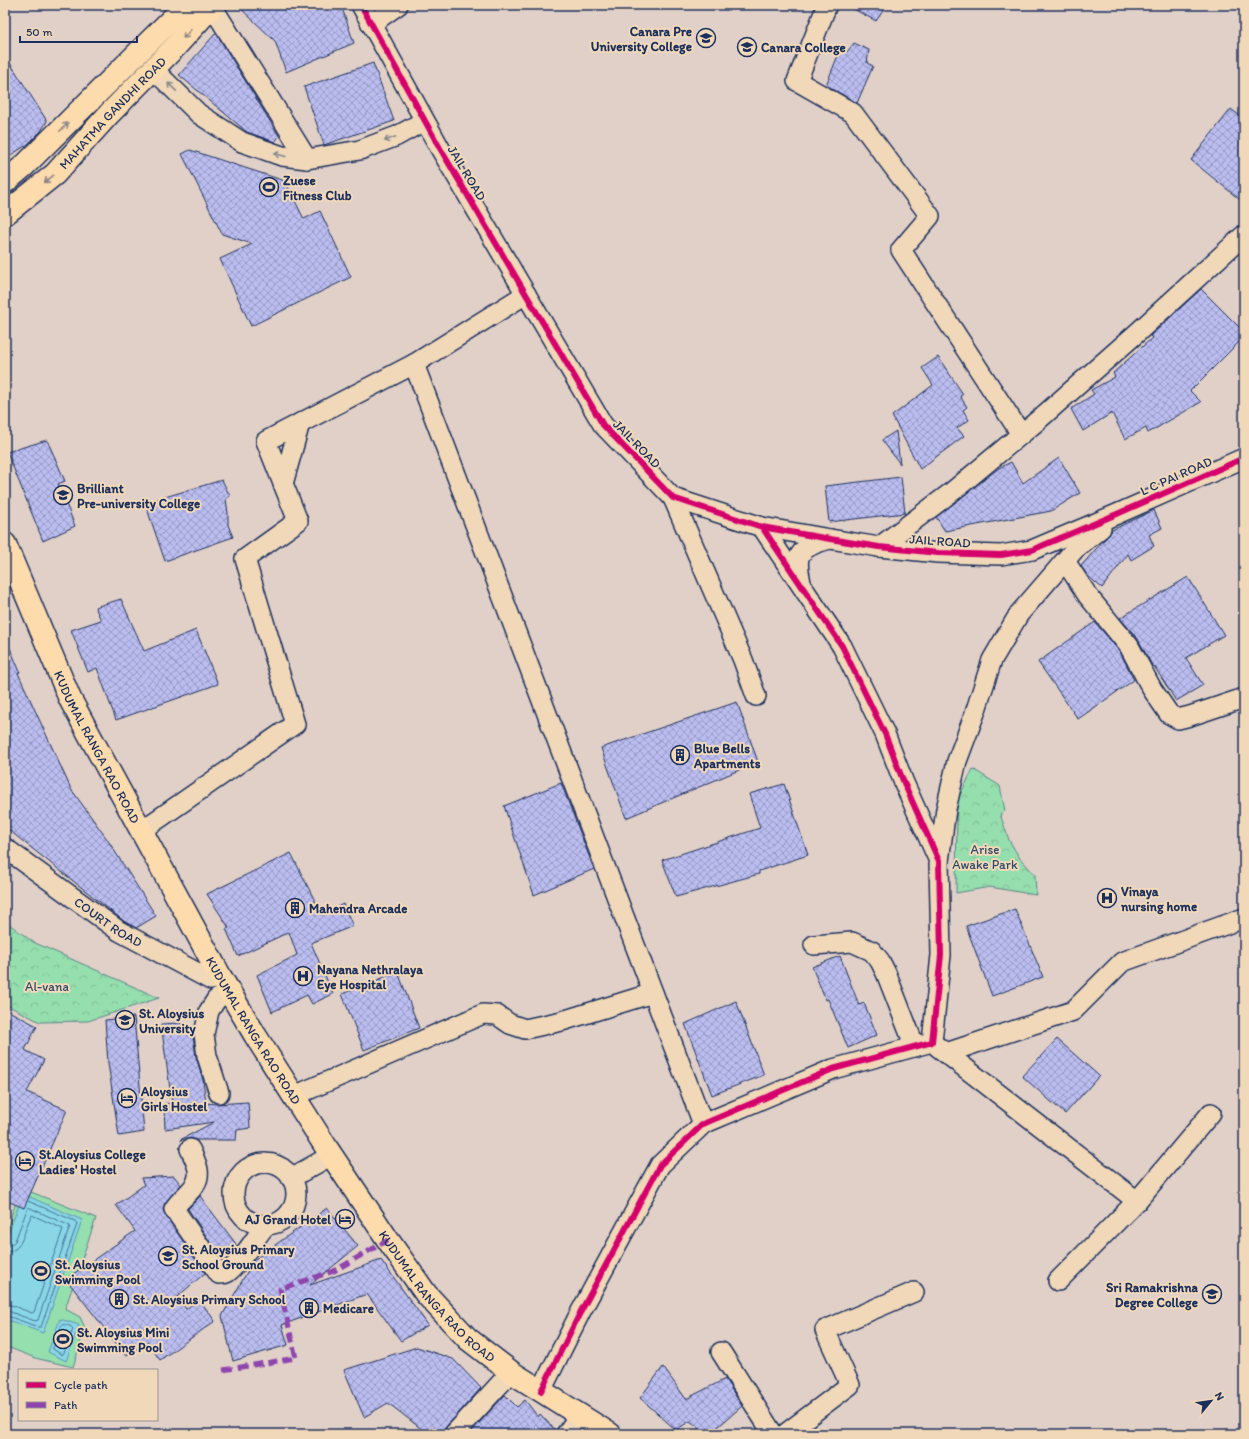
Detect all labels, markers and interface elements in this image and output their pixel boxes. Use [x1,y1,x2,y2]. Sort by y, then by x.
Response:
scale bar [20,18,137,44]
place label: Canara Pre University College [591,24,692,55]
text: 50 m [26,25,52,39]
school or university icon: Canara Pre University College [695,27,717,49]
one-way arrow [182,29,191,39]
school or university icon: Canara College [736,36,758,58]
place label: Canara College [761,40,846,56]
street label: MAHATMA GANDHI ROAD [56,53,169,172]
one-way arrow [167,82,177,92]
one-way arrow [59,122,69,132]
one-way arrow [384,135,396,143]
street label: JAIL ROAD [445,143,490,204]
one-way arrow [274,151,287,158]
place label: Zuese Fitness Club [283,173,352,203]
one-way arrow [43,174,54,183]
sports icon: Zuese Fitness Club [258,176,280,198]
street label: JAIL ROAD [610,417,664,472]
street label: L C PAI ROAD [1138,454,1214,498]
place label: Brilliant Pre-university College [77,481,200,512]
school or university icon: Brilliant Pre-university College [52,484,74,506]
street label: JAIL ROAD [909,531,972,551]
street label: KUDUMAL RANGA RAO ROAD [51,668,143,826]
place label: Blue Bells Apartments [693,741,761,772]
building icon: Blue Bells Apartments [669,744,691,766]
park label: Arise Awake Park [952,842,1018,872]
place label: Vinaya nursing home [1120,884,1197,915]
hospital icon: Vinaya nursing home [1096,887,1118,909]
street label: COURT ROAD [72,894,145,949]
building icon: Mahendra Arcade [284,897,306,919]
place label: Mahendra Arcade [309,901,407,916]
street label: KUDUMAL RANGA RAO ROAD [203,954,305,1107]
place label: Nayana Nethralaya Eye Hospital [317,962,423,993]
hospital icon: Nayana Nethralaya Eye Hospital [292,965,314,987]
park label: Al-vana [25,979,69,994]
place label: St. Aloysius University [139,1006,204,1037]
school or university icon: St. Aloysius University [114,1009,136,1031]
place label: Aloysius Girls Hostel [140,1084,207,1114]
hotel icon: Aloysius Girls Hostel [116,1087,138,1109]
place label: St.Aloysius College Ladies' Hostel [39,1147,146,1177]
hotel icon: St.Aloysius College Ladies' Hostel [14,1150,36,1172]
hotel icon: AJ Grand Hotel [334,1208,356,1230]
place label: AJ Grand Hotel [244,1212,331,1227]
street label: KUDUMAL RANGA RAO ROAD [376,1227,499,1365]
place label: St. Aloysius Primary School Ground [182,1242,295,1272]
school or university icon: St. Aloysius Primary School Ground [157,1245,179,1267]
place label: St. Aloysius Swimming Pool [55,1257,141,1288]
sports icon: St. Aloysius Swimming Pool [30,1260,52,1282]
place label: Sri Ramakrishna Degree College [1106,1280,1199,1311]
school or university icon: Sri Ramakrishna Degree College [1201,1283,1223,1305]
building icon: St. Aloysius Primary School [108,1288,130,1310]
place label: St. Aloysius Primary School [133,1292,286,1308]
building icon: Medicare [298,1297,320,1319]
place label: Medicare [323,1301,374,1316]
place label: St. Aloysius Mini Swimming Pool [77,1325,169,1356]
sports icon: St. Aloysius Mini Swimming Pool [52,1328,74,1350]
legend [18,1369,158,1421]
text: Cycle path [54,1378,108,1392]
north arrow [1191,1381,1231,1421]
text: N [1212,1390,1227,1403]
text: Path [54,1398,77,1412]

